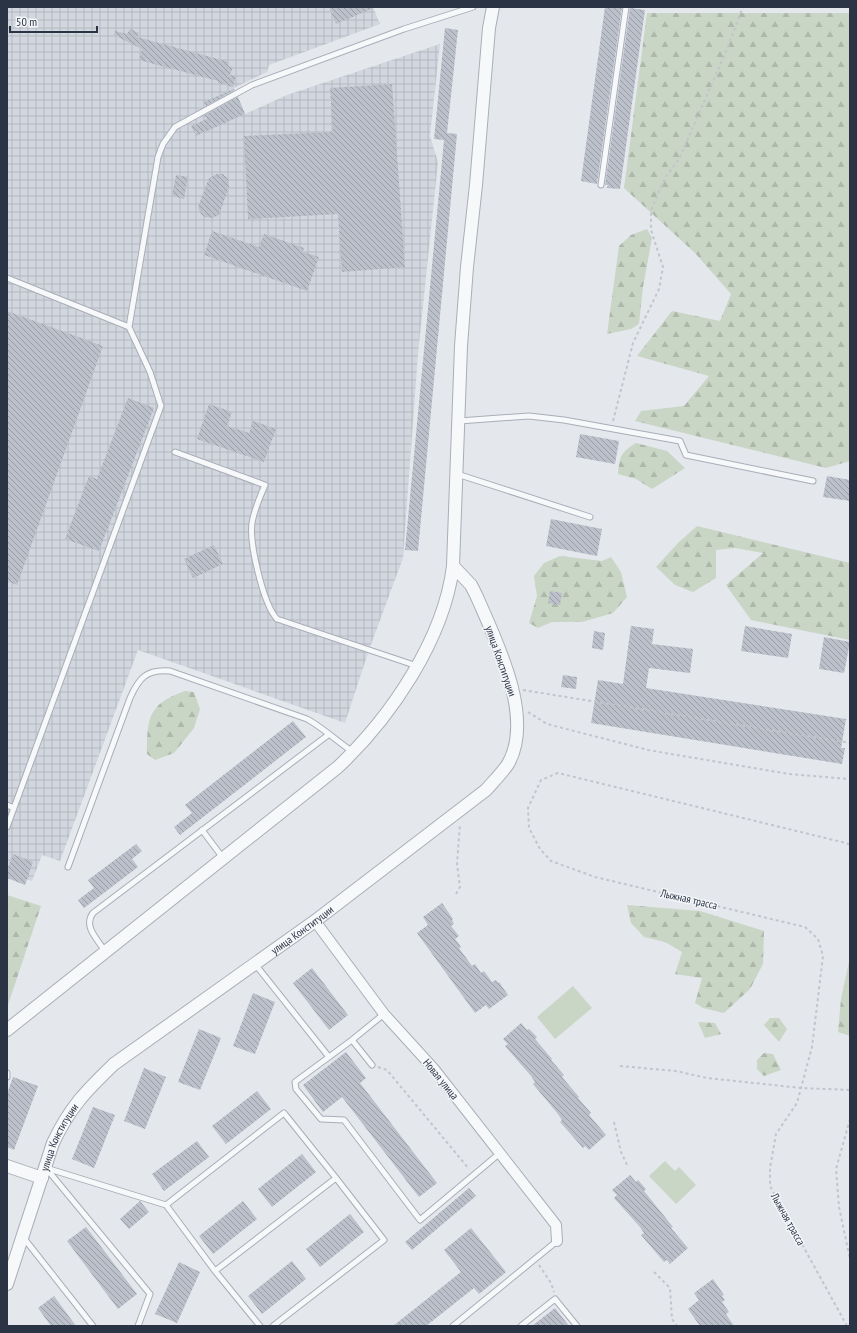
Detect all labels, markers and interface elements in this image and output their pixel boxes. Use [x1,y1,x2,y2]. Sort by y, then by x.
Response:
scale bar [10,8,97,34]
text: 50 m [16,14,37,29]
street label: улица Конституции [482,624,520,698]
street label: Лыжная трасса [658,885,719,912]
street label: улица Конституции [268,902,336,957]
street label: Новая улица [420,1056,462,1102]
street label: улица Конституции [37,1100,81,1173]
street label: Лыжная трасса [767,1189,808,1248]

